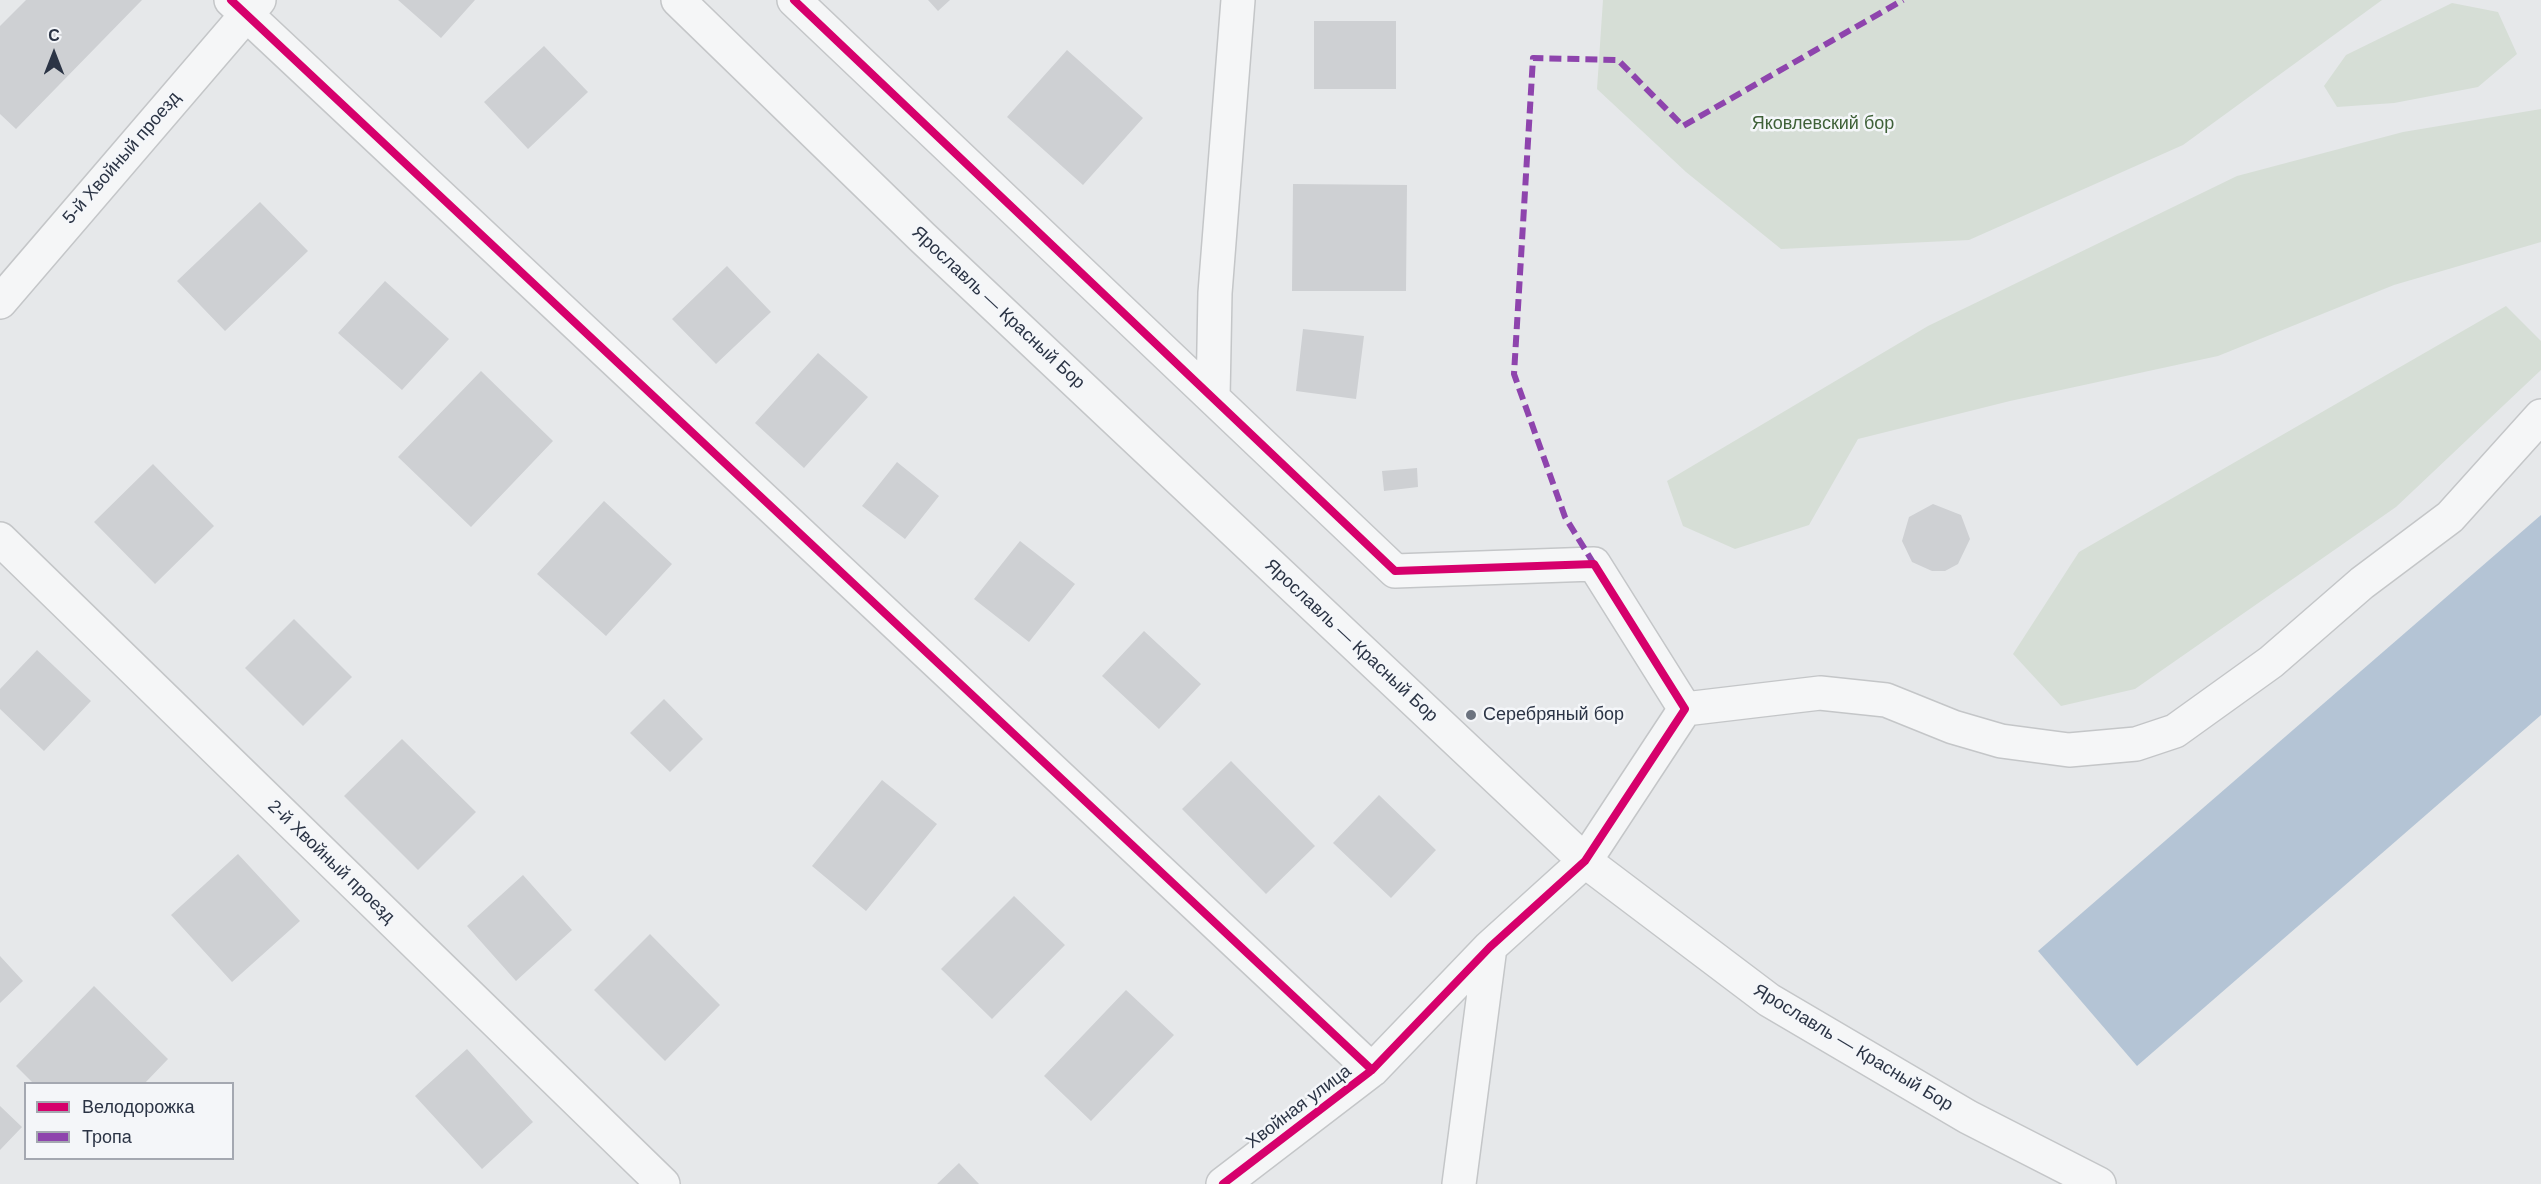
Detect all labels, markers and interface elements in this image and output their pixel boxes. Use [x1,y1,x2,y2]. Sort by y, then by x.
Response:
north arrow [24,24,84,84]
text: С [48,27,60,44]
street label: 5-й Хвойный проезд [59,87,185,229]
park label: Яковлевский бор [1752,113,1894,135]
street label: Ярославль — Красный Бор [907,222,1089,394]
street label: Ярославль — Красный Бор [1260,555,1442,727]
place label: Серебряный бор [1483,704,1624,726]
marker: Серебряный бор [1464,708,1478,722]
street label: 2-й Хвойный проезд [263,796,399,928]
street label: Ярославль — Красный Бор [1749,980,1957,1116]
street label: Хвойная улица [1242,1061,1356,1153]
legend [24,1082,234,1160]
text: Велодорожка [82,1097,194,1117]
text: Тропа [82,1127,132,1147]

